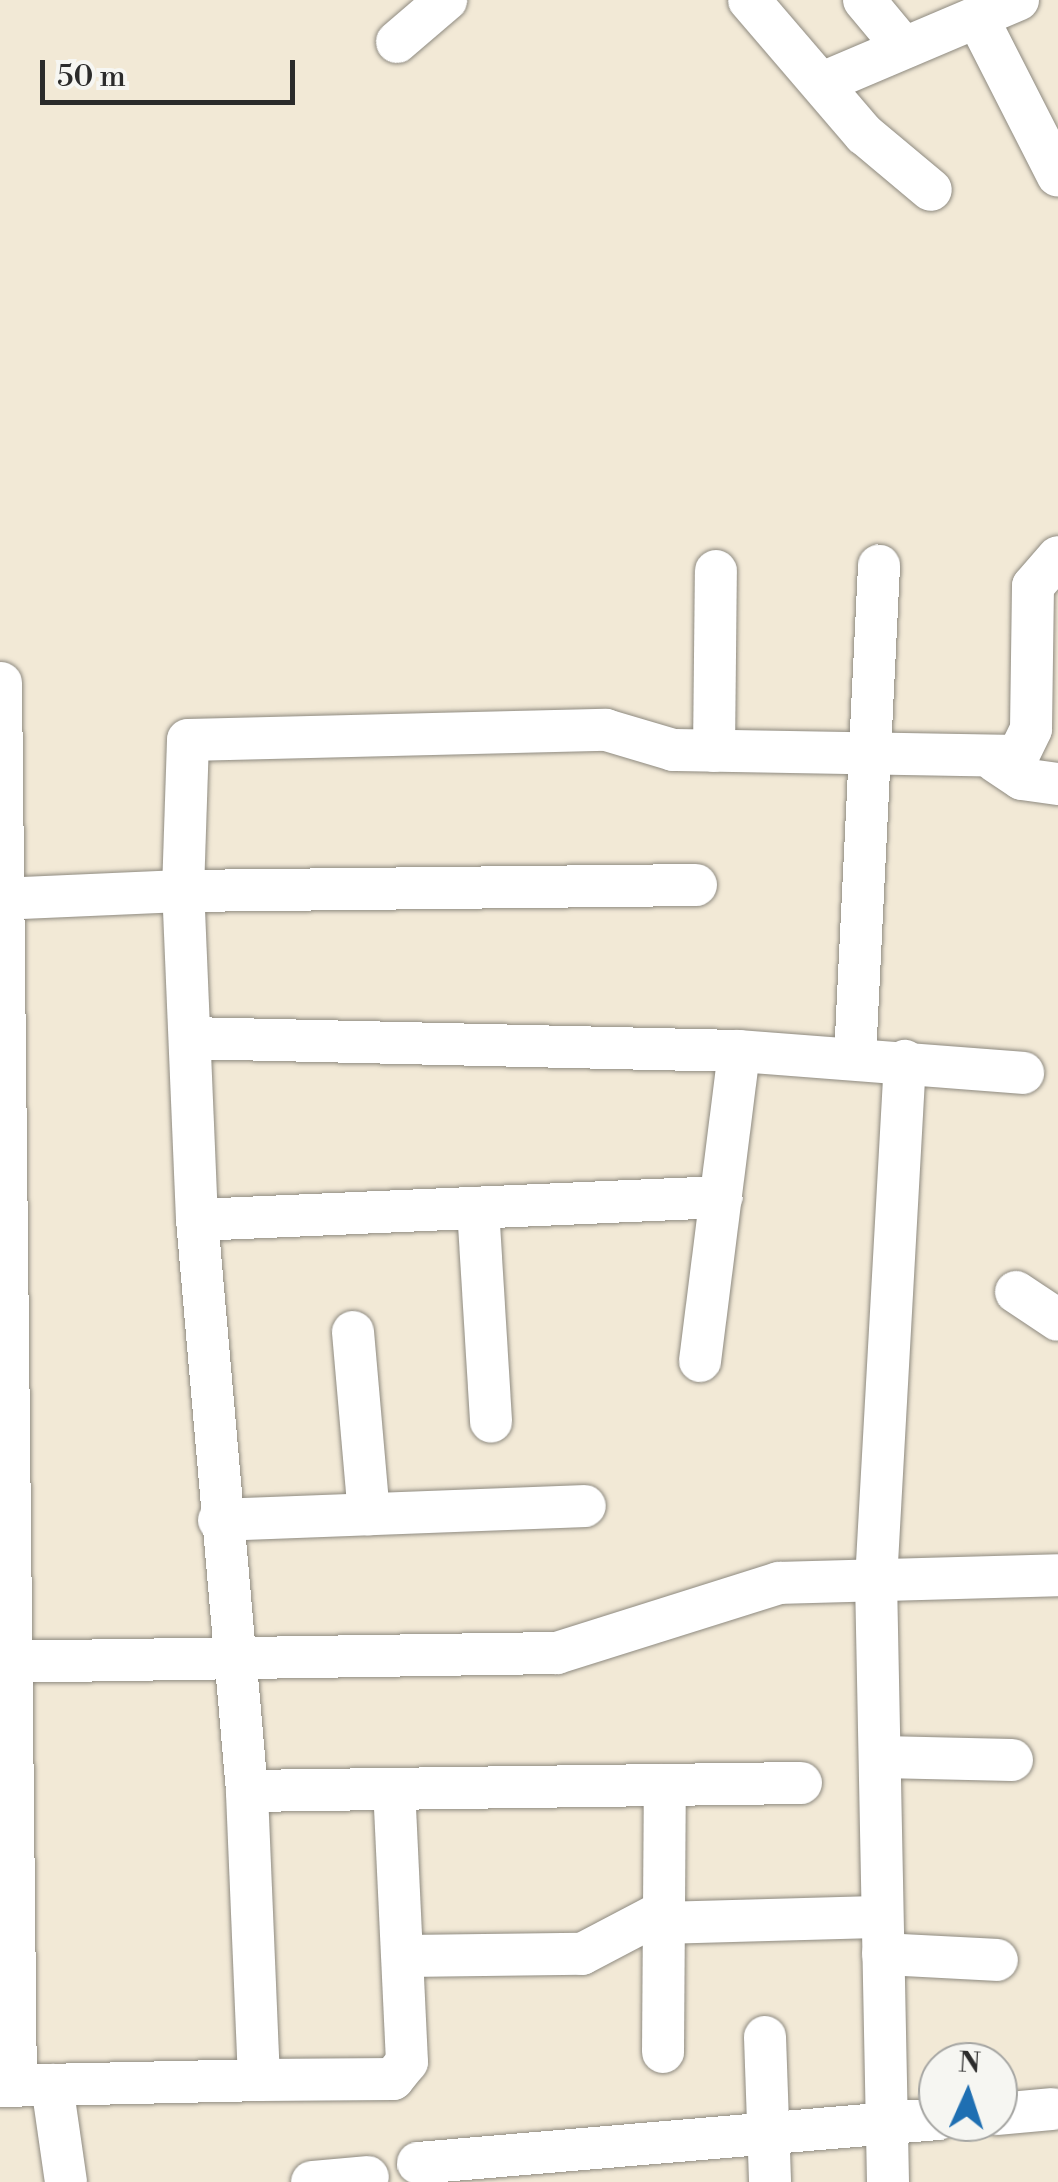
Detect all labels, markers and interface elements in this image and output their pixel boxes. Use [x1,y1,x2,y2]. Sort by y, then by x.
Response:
scale bar [45,40,300,102]
text: 50 m [57,58,126,96]
north arrow [918,2042,1018,2142]
text: N [958,2045,981,2082]

